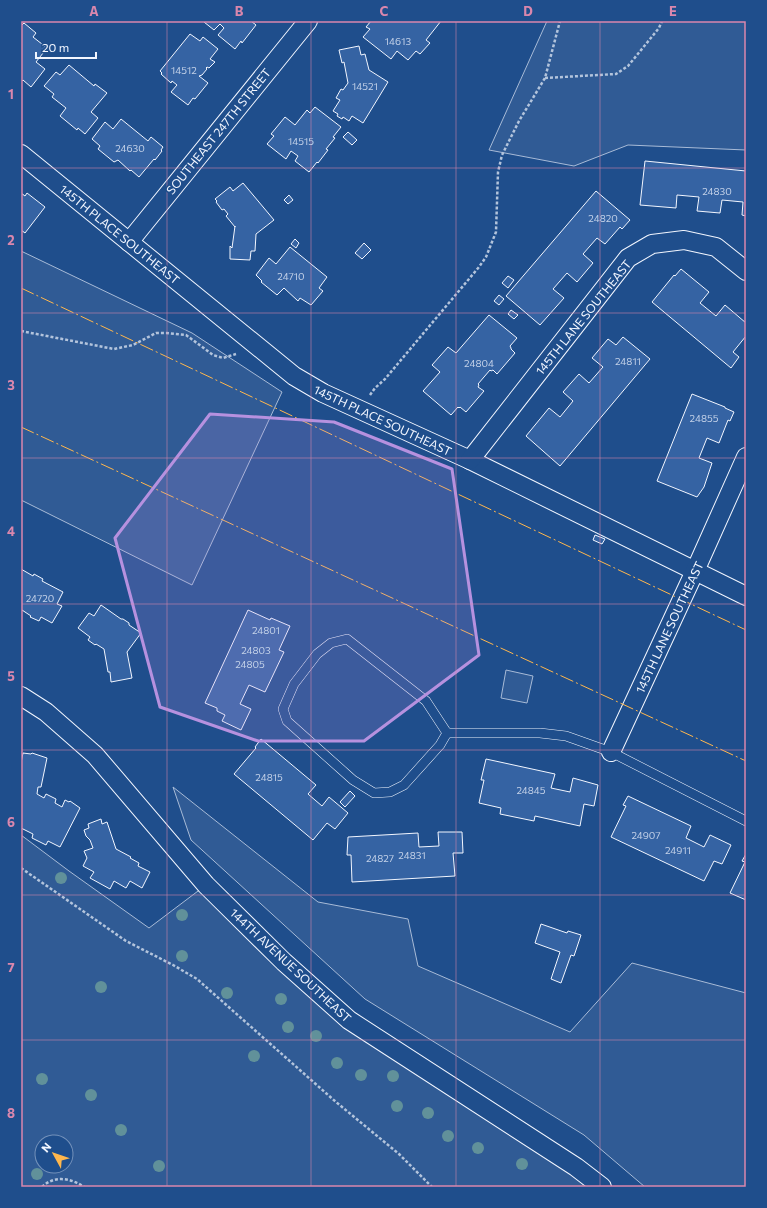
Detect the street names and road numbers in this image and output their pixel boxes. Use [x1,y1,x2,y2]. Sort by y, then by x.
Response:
street label: SOUTHEAST 247TH STREET [163,65,273,197]
street label: 145TH PLACE SOUTHEAST [57,181,183,287]
street label: 145TH LANE SOUTHEAST [532,256,634,377]
street label: 145TH PLACE SOUTHEAST [312,382,454,458]
street label: 145TH LANE SOUTHEAST [632,559,706,695]
street label: 144TH AVENUE SOUTHEAST [228,905,355,1025]

